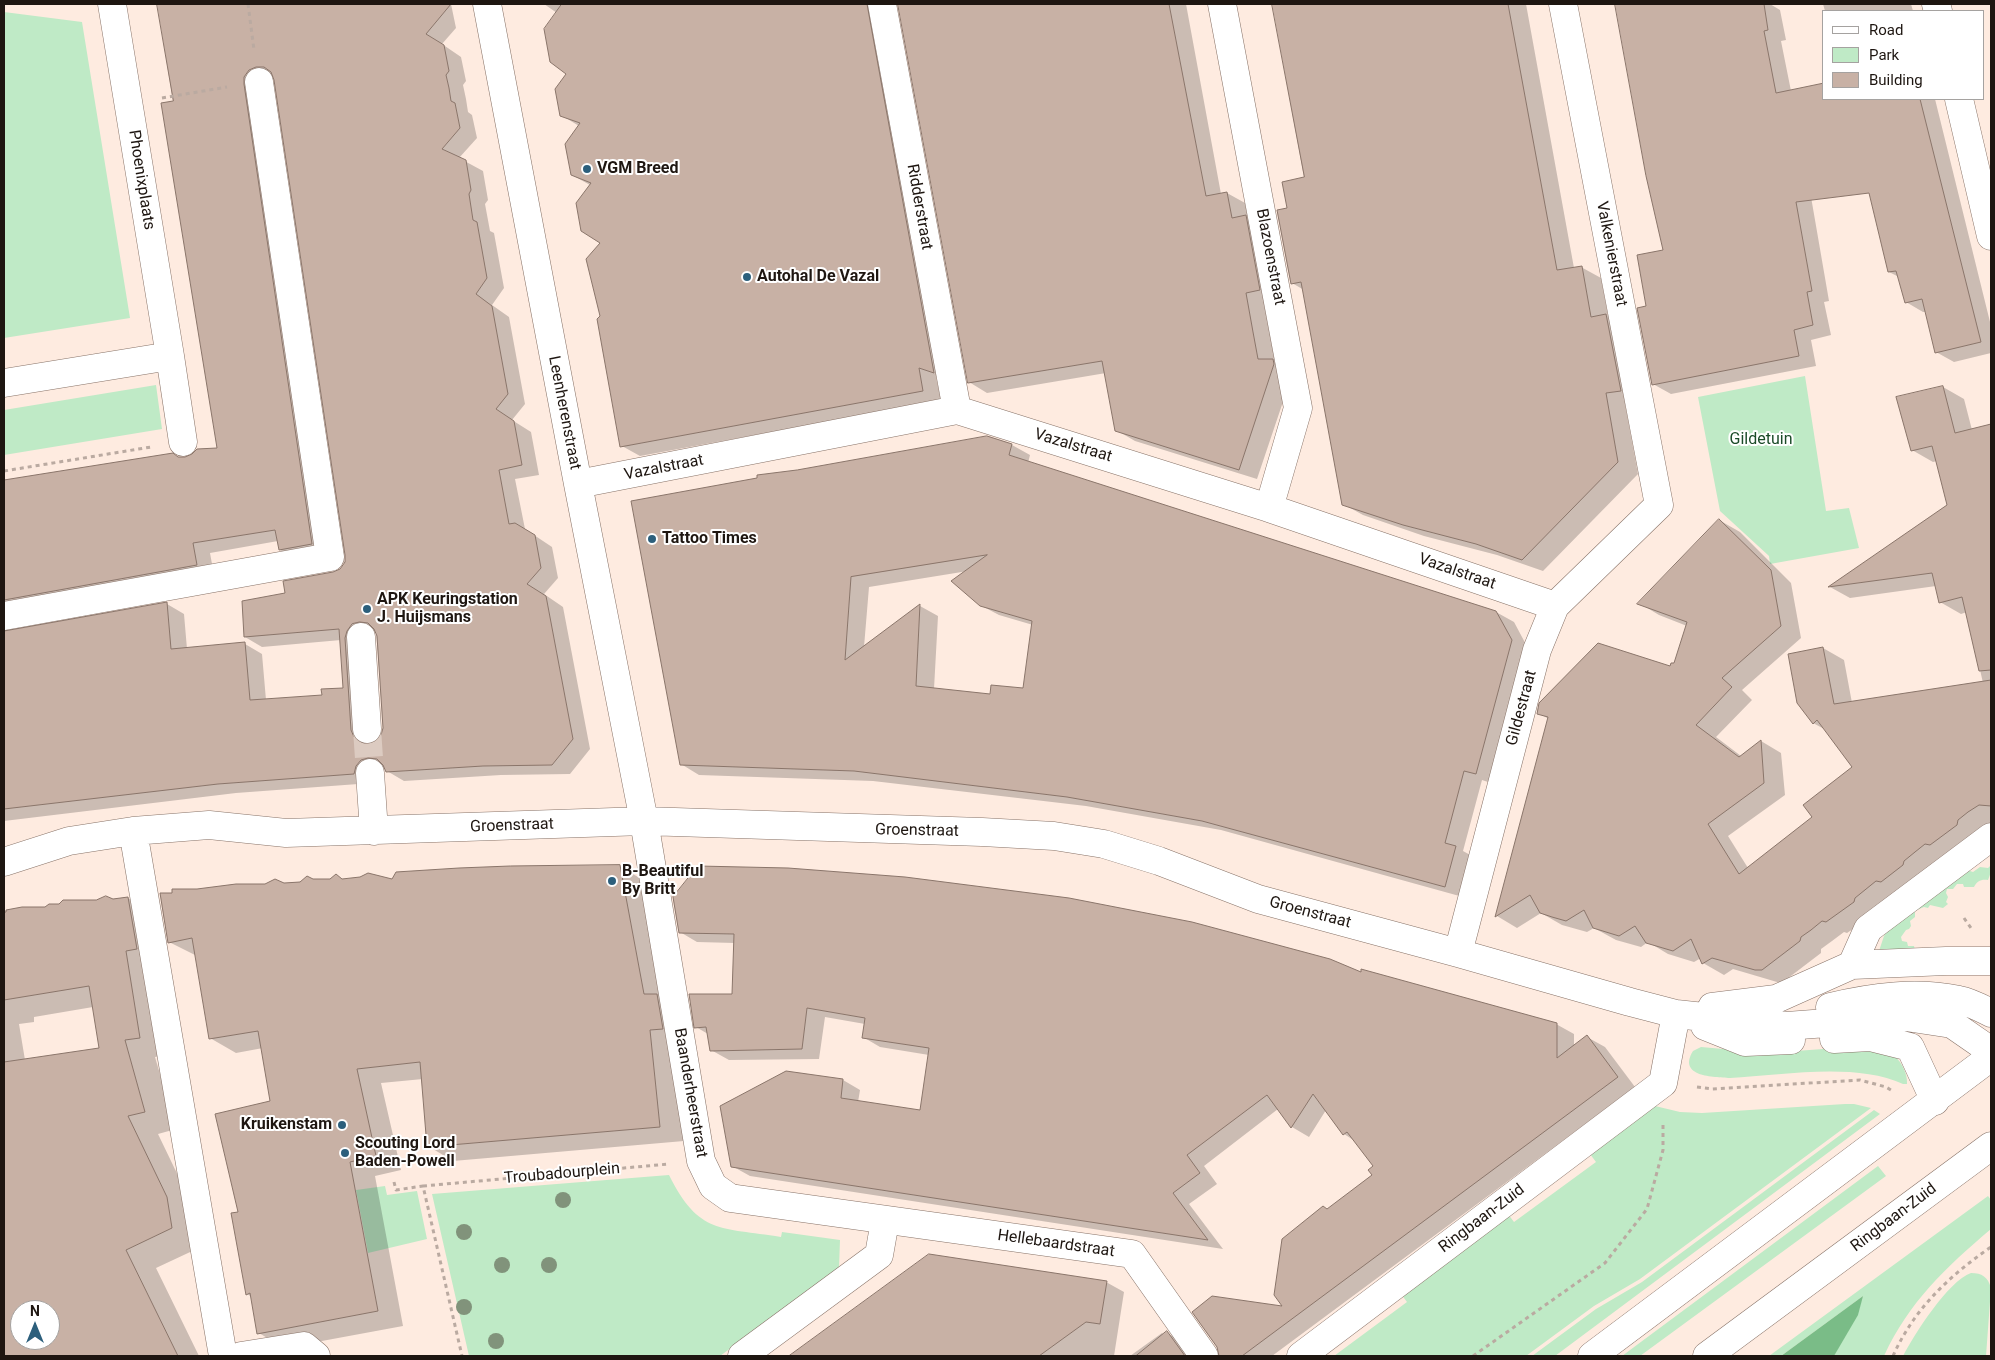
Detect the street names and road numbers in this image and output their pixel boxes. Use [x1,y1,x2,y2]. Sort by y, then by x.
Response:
street label: Phoenixplaats [124,129,158,231]
street label: Ridderstraat [902,163,936,251]
street label: Valkenierstraat [1591,200,1631,308]
street label: Blazoenstraat [1251,207,1289,307]
street label: Leenherenstraat [544,354,584,472]
street label: Vazalstraat [1032,425,1114,467]
street label: Vazalstraat [623,451,705,485]
street label: Vazalstraat [1416,550,1498,594]
street label: Gildestraat [1503,668,1541,748]
street label: Groenstraat [470,815,554,837]
street label: Groenstraat [875,821,959,841]
street label: Groenstraat [1267,893,1353,933]
street label: Baanderheerstraat [669,1027,711,1159]
street label: Troubadourplein [503,1159,621,1189]
street label: Ringbaan-Zuid [1847,1180,1941,1256]
street label: Ringbaan-Zuid [1435,1181,1529,1257]
street label: Hellebaardstraat [996,1226,1116,1262]

